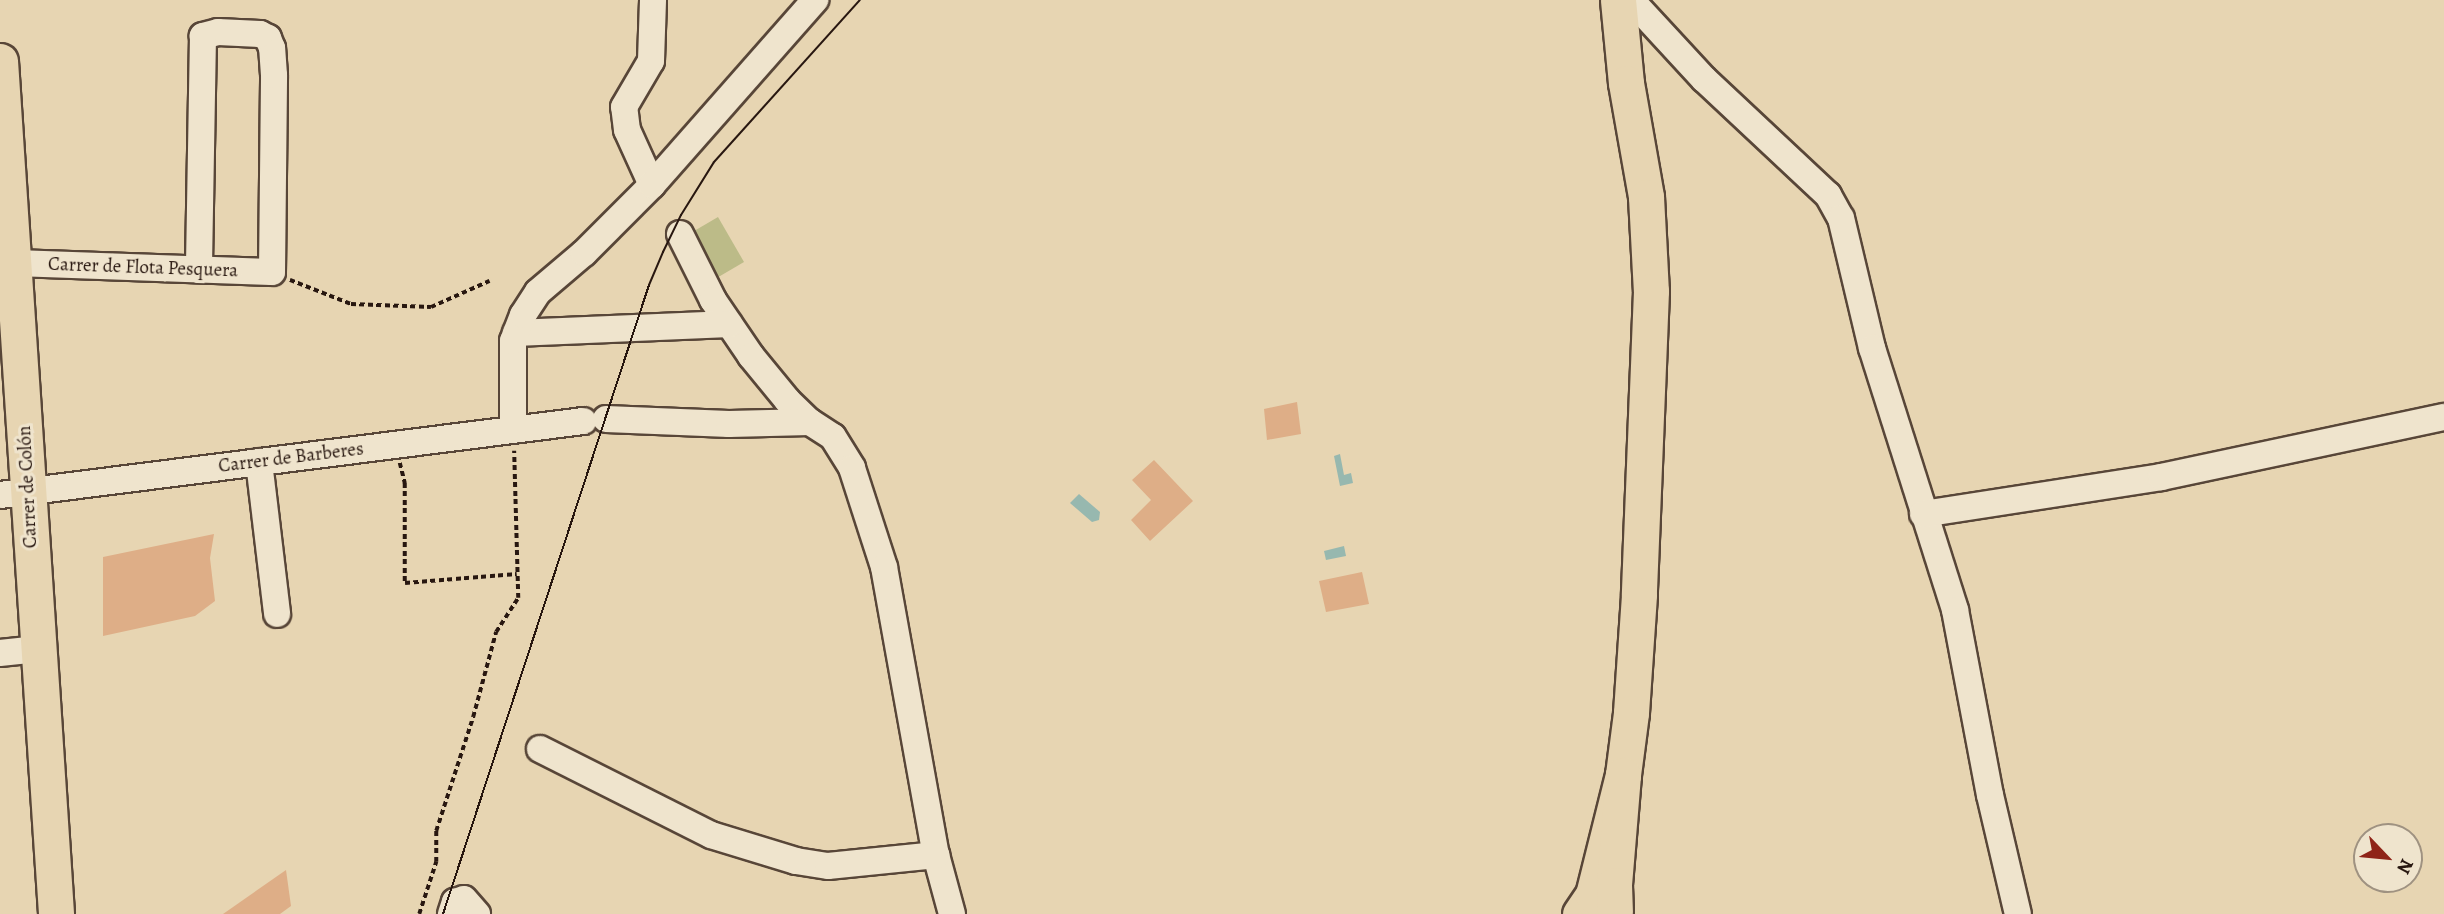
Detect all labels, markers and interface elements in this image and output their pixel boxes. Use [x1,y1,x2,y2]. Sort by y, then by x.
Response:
street label: Carrer de Flota Pesquera [48,253,238,283]
street label: Carrer de Colón [13,425,43,549]
street label: Carrer de Barberes [217,438,365,478]
north arrow [2353,823,2423,893]
text: N [2390,854,2420,878]

